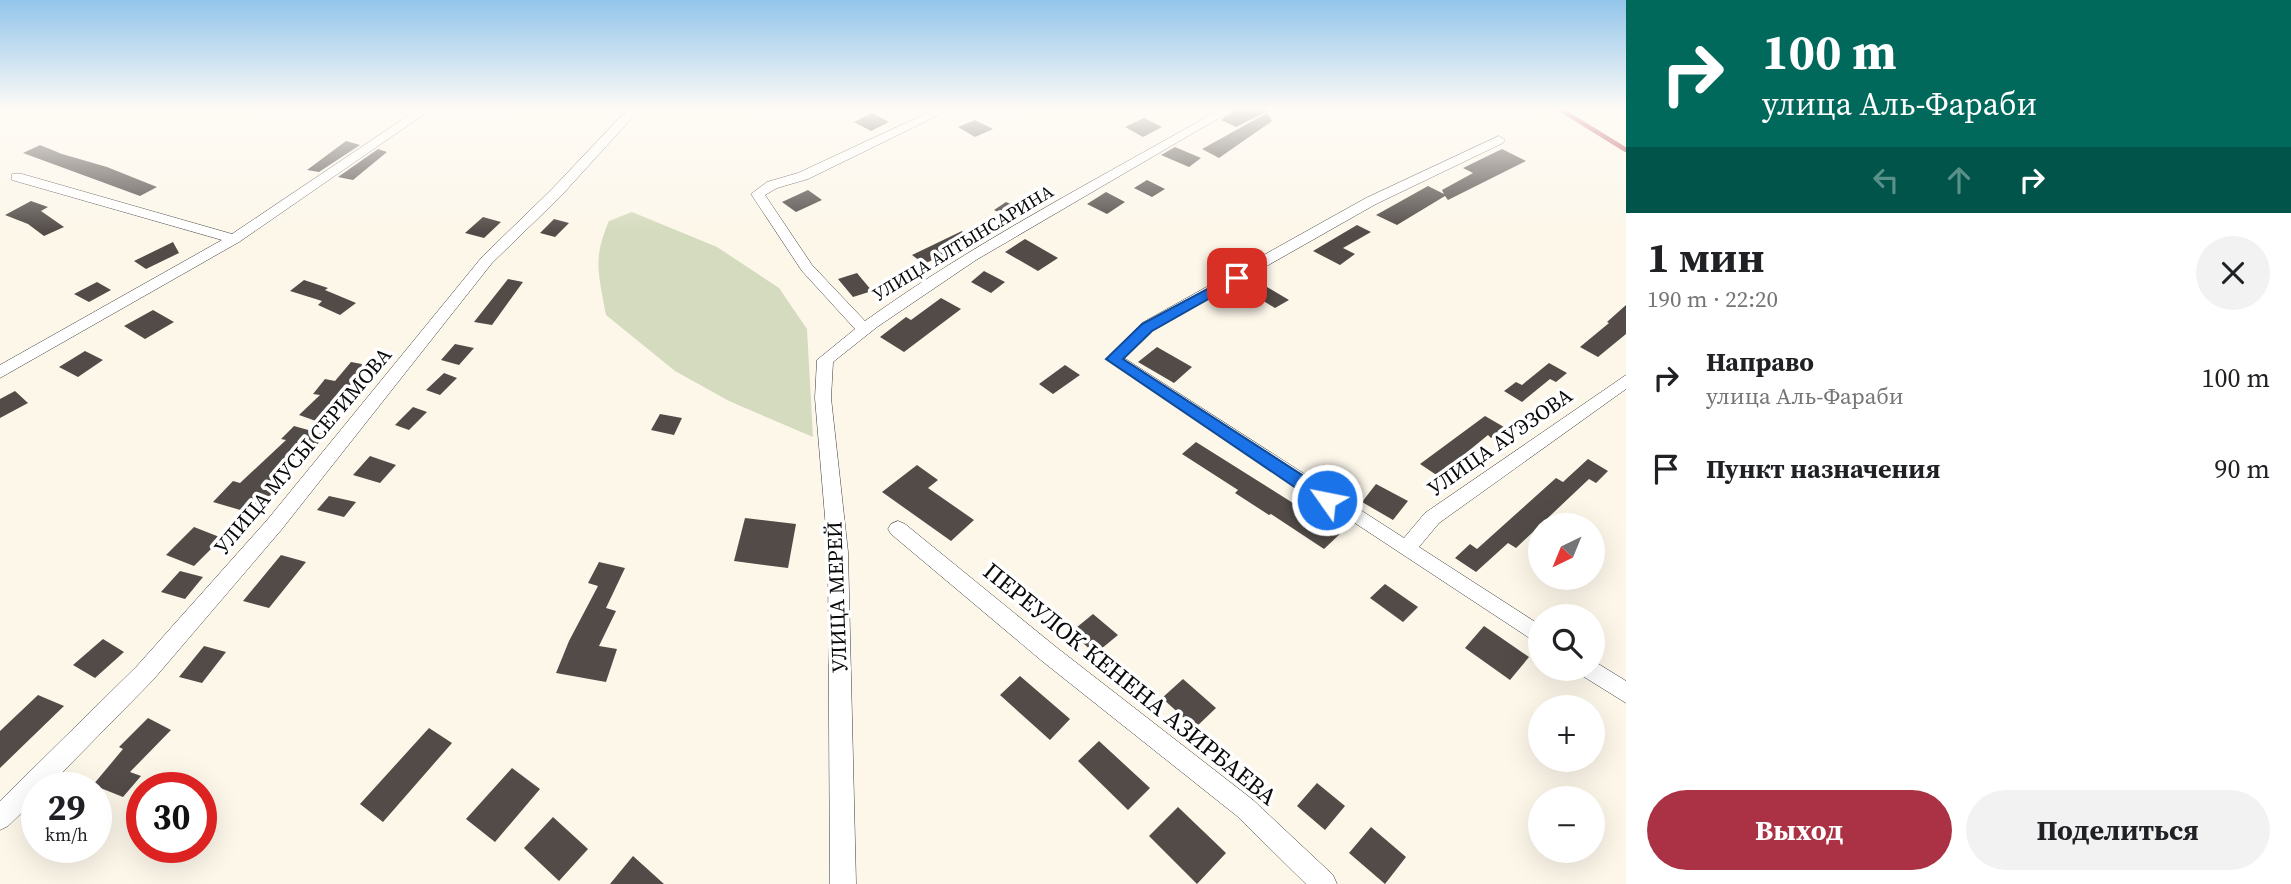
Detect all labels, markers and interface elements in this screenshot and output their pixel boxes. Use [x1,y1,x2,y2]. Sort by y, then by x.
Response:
text: 100 m [1762,18,1897,85]
icon: right [1647,28,1738,119]
text: улица Аль-Фараби [1762,82,2037,126]
icon: left [1867,161,1905,199]
icon: ahead [1940,161,1978,199]
icon: right [2013,161,2051,199]
street label: УЛИЦА АЛТЫНСАРИНА [868,179,1058,307]
text: 1 мин [1647,228,1764,286]
button: close [2196,236,2270,310]
pin [1207,248,1267,308]
icon: arrive [1218,259,1256,297]
text: 190 m · 22:20 [1647,283,1778,315]
street label: УЛИЦА МУСЫ СЕРИМОВА [207,341,398,560]
text: Направо [1706,344,1814,380]
icon: right [1647,359,1685,397]
text: 100 m [2202,360,2270,396]
text: улица Аль-Фараби [1706,380,1904,412]
street label: УЛИЦА АУЭЗОВА [1421,381,1578,502]
icon: arrive [1647,450,1685,488]
text: Пункт назначения [1706,451,1940,487]
text: 90 m [2215,451,2270,487]
position arrow [1290,463,1364,537]
north arrow [1528,513,1605,590]
map controls [1528,513,1605,863]
street label: УЛИЦА МЕРЕЙ [819,521,854,673]
street label: ПЕРЕУЛОК КЕНЕНА АЗИРБАЕВА [976,555,1284,813]
button: search [1528,604,1605,681]
button: + [1528,695,1605,772]
speed limit sign: 30 [126,772,217,863]
text: 29 [48,784,85,832]
button: − [1528,786,1605,863]
button: Выход [1647,790,1952,870]
button: Поделиться [1966,790,2270,870]
text: km/h [45,822,88,847]

